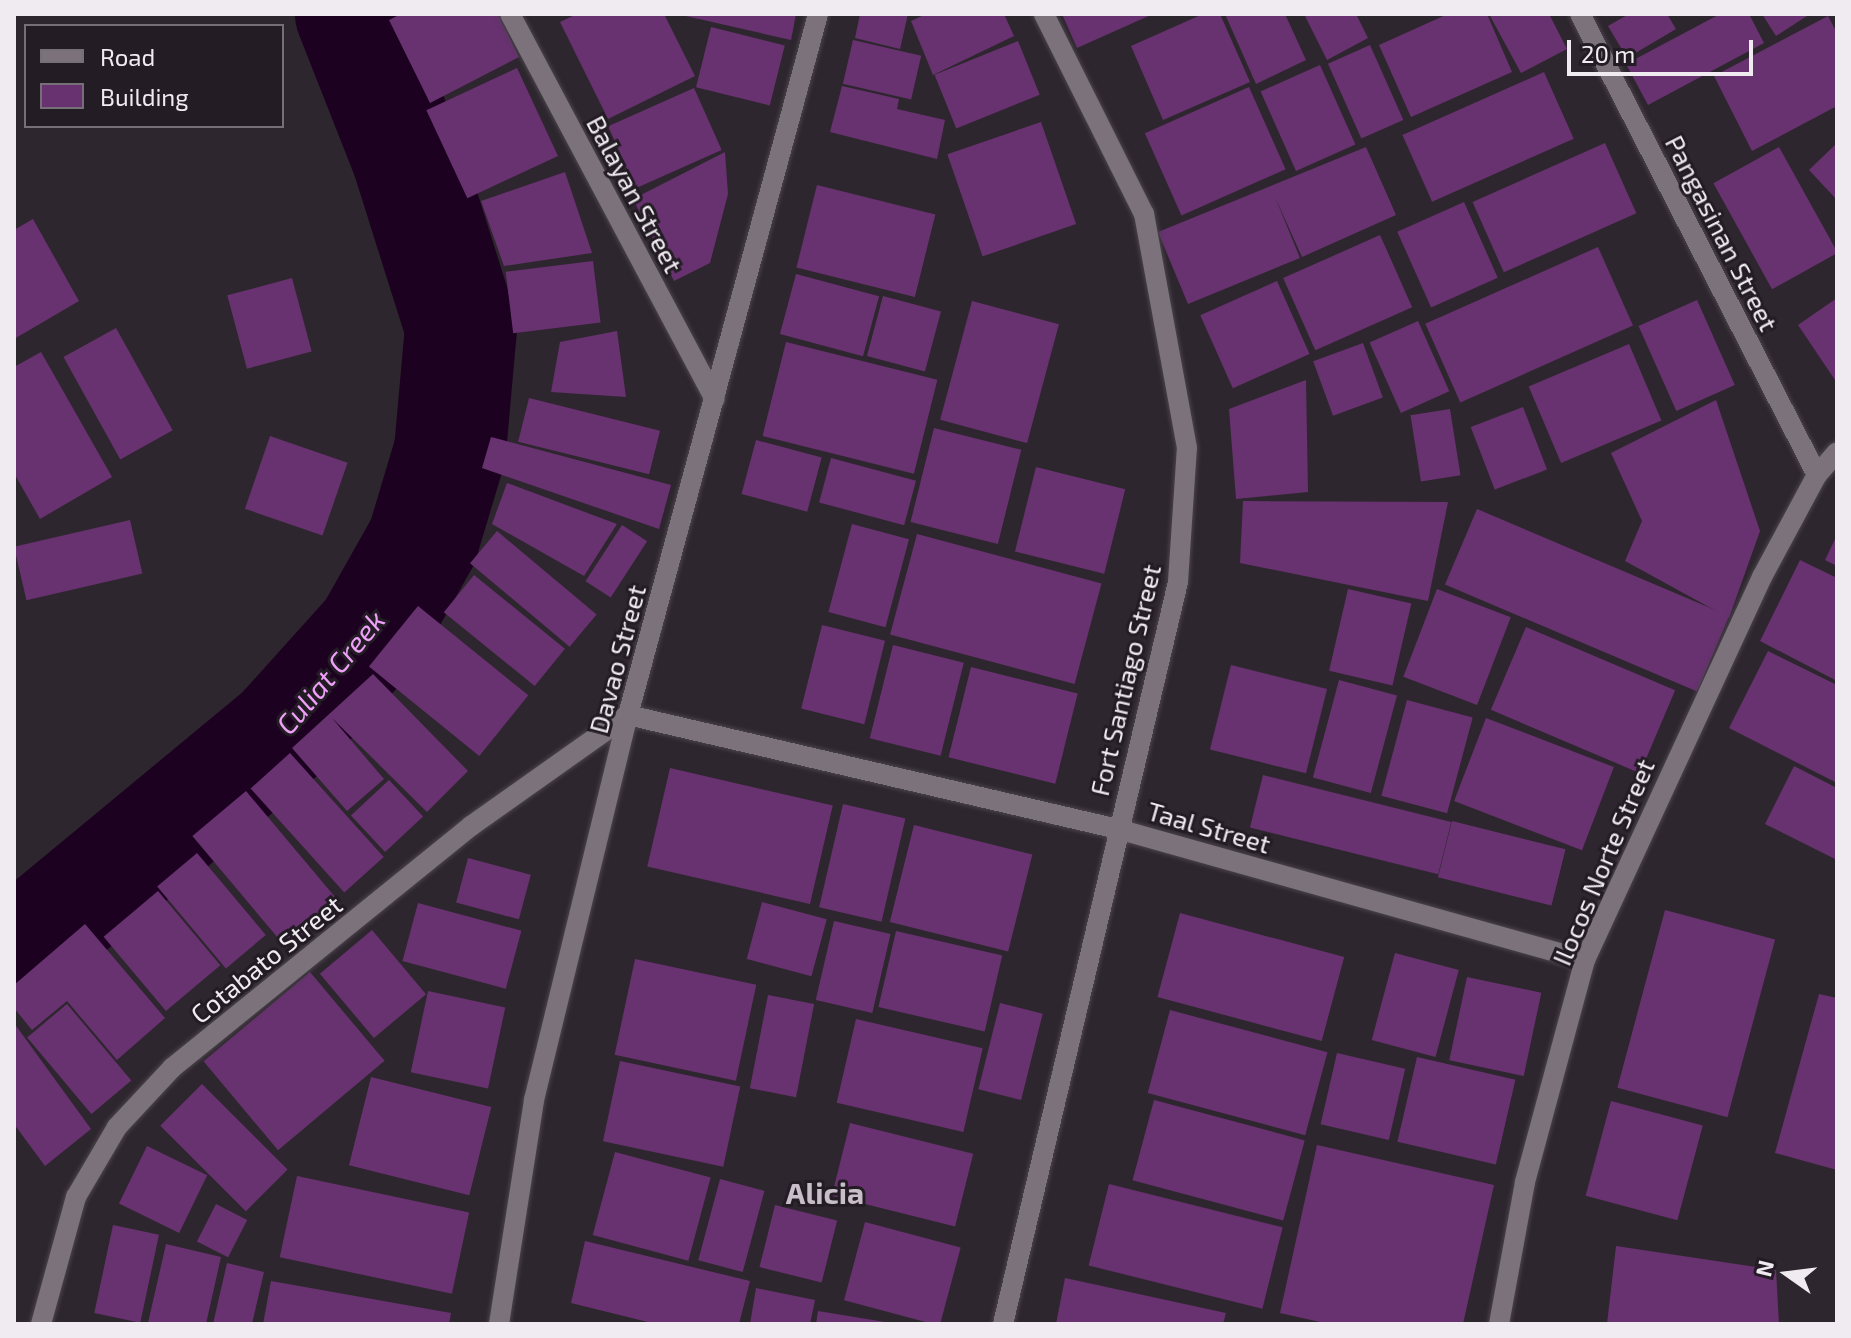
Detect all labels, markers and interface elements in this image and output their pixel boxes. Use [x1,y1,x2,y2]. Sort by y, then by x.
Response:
legend [24,24,284,128]
scale bar [1571,24,1757,74]
text: 20 m [1581,39,1635,68]
text: Road [100,42,155,71]
text: Building [100,82,189,111]
street label: Balayan Street [581,110,689,278]
street label: Pangasinan Street [1659,130,1785,336]
street label: Fort Santiago Street [1083,561,1167,799]
street label: Davao Street [582,581,652,737]
water label: Culiat Creek [269,603,391,741]
street label: Ilocos Norte Street [1545,754,1661,970]
street label: Taal Street [1144,795,1274,859]
street label: Cotabato Street [184,888,348,1030]
district label: Alicia [786,1174,864,1210]
north arrow [1747,1234,1827,1314]
text: N [1749,1257,1778,1279]

